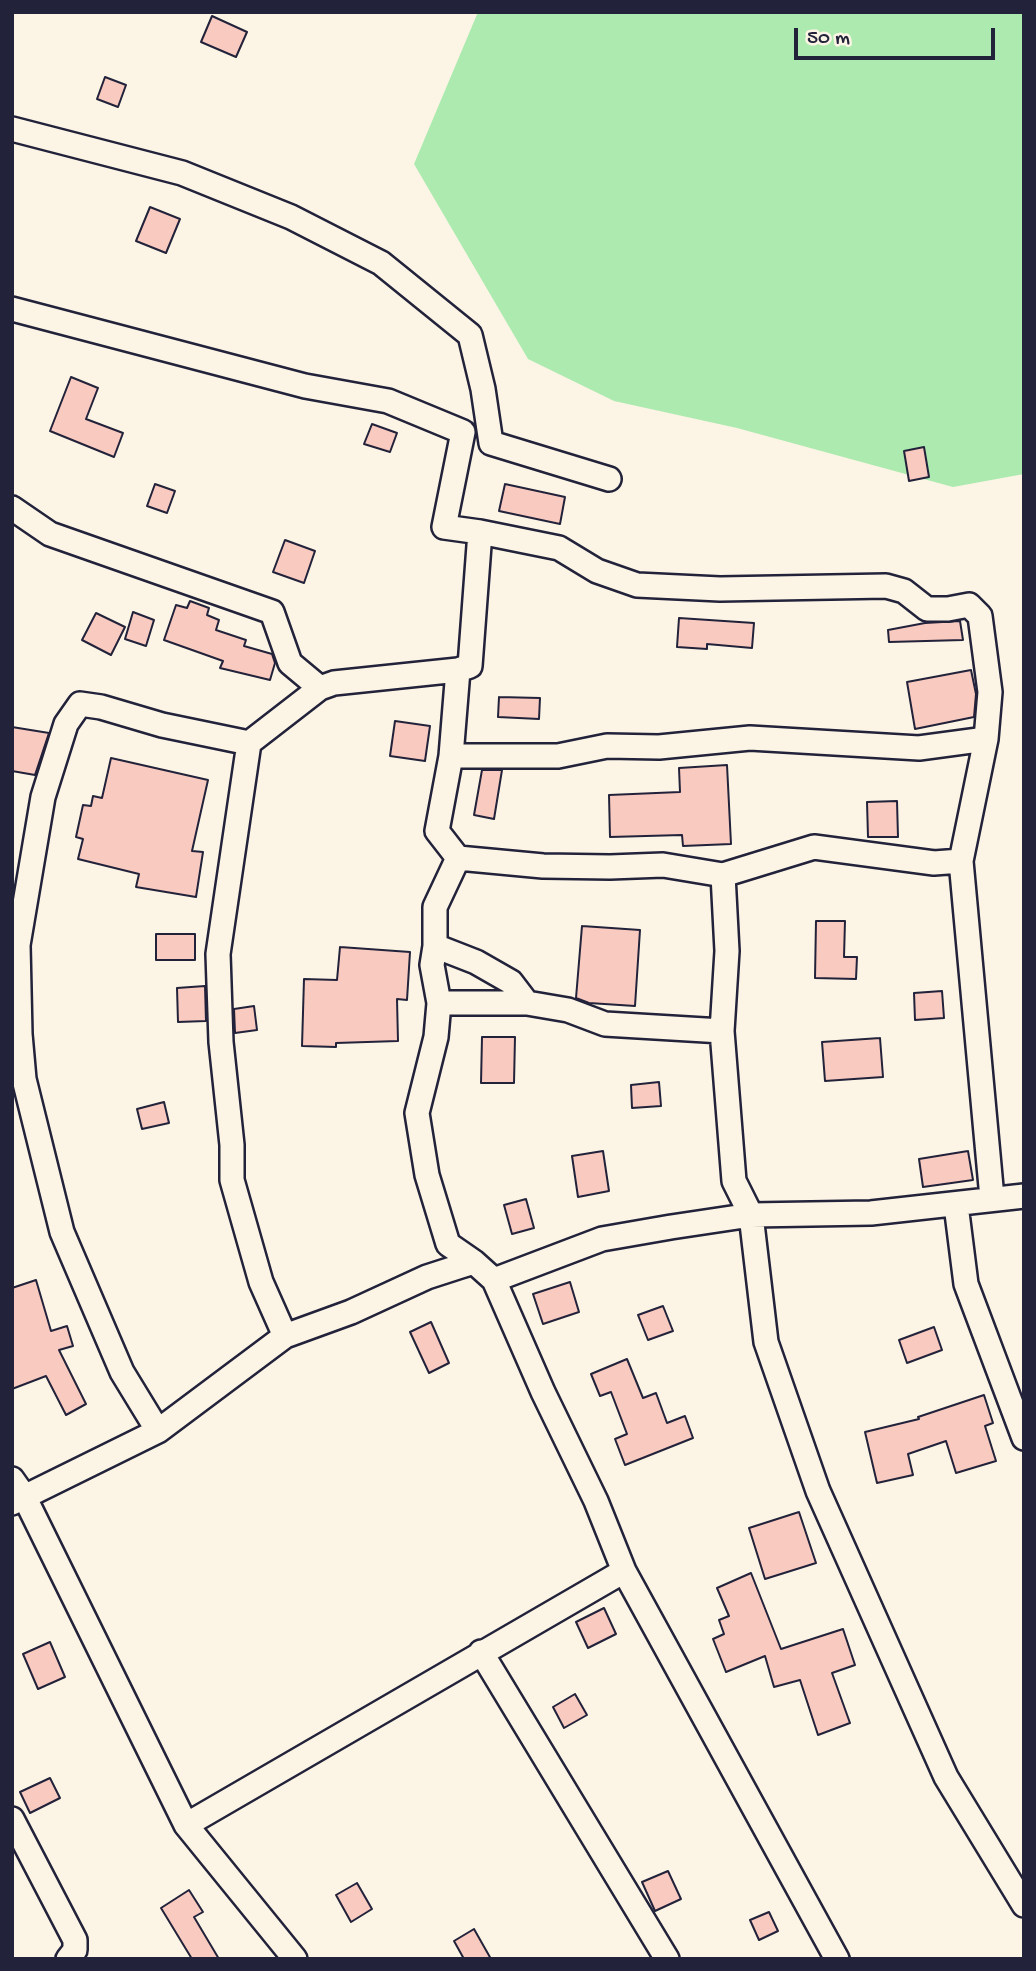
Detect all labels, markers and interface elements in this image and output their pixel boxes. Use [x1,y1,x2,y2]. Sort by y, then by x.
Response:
scale bar [798,14,999,58]
text: 50 m [807,27,850,52]

